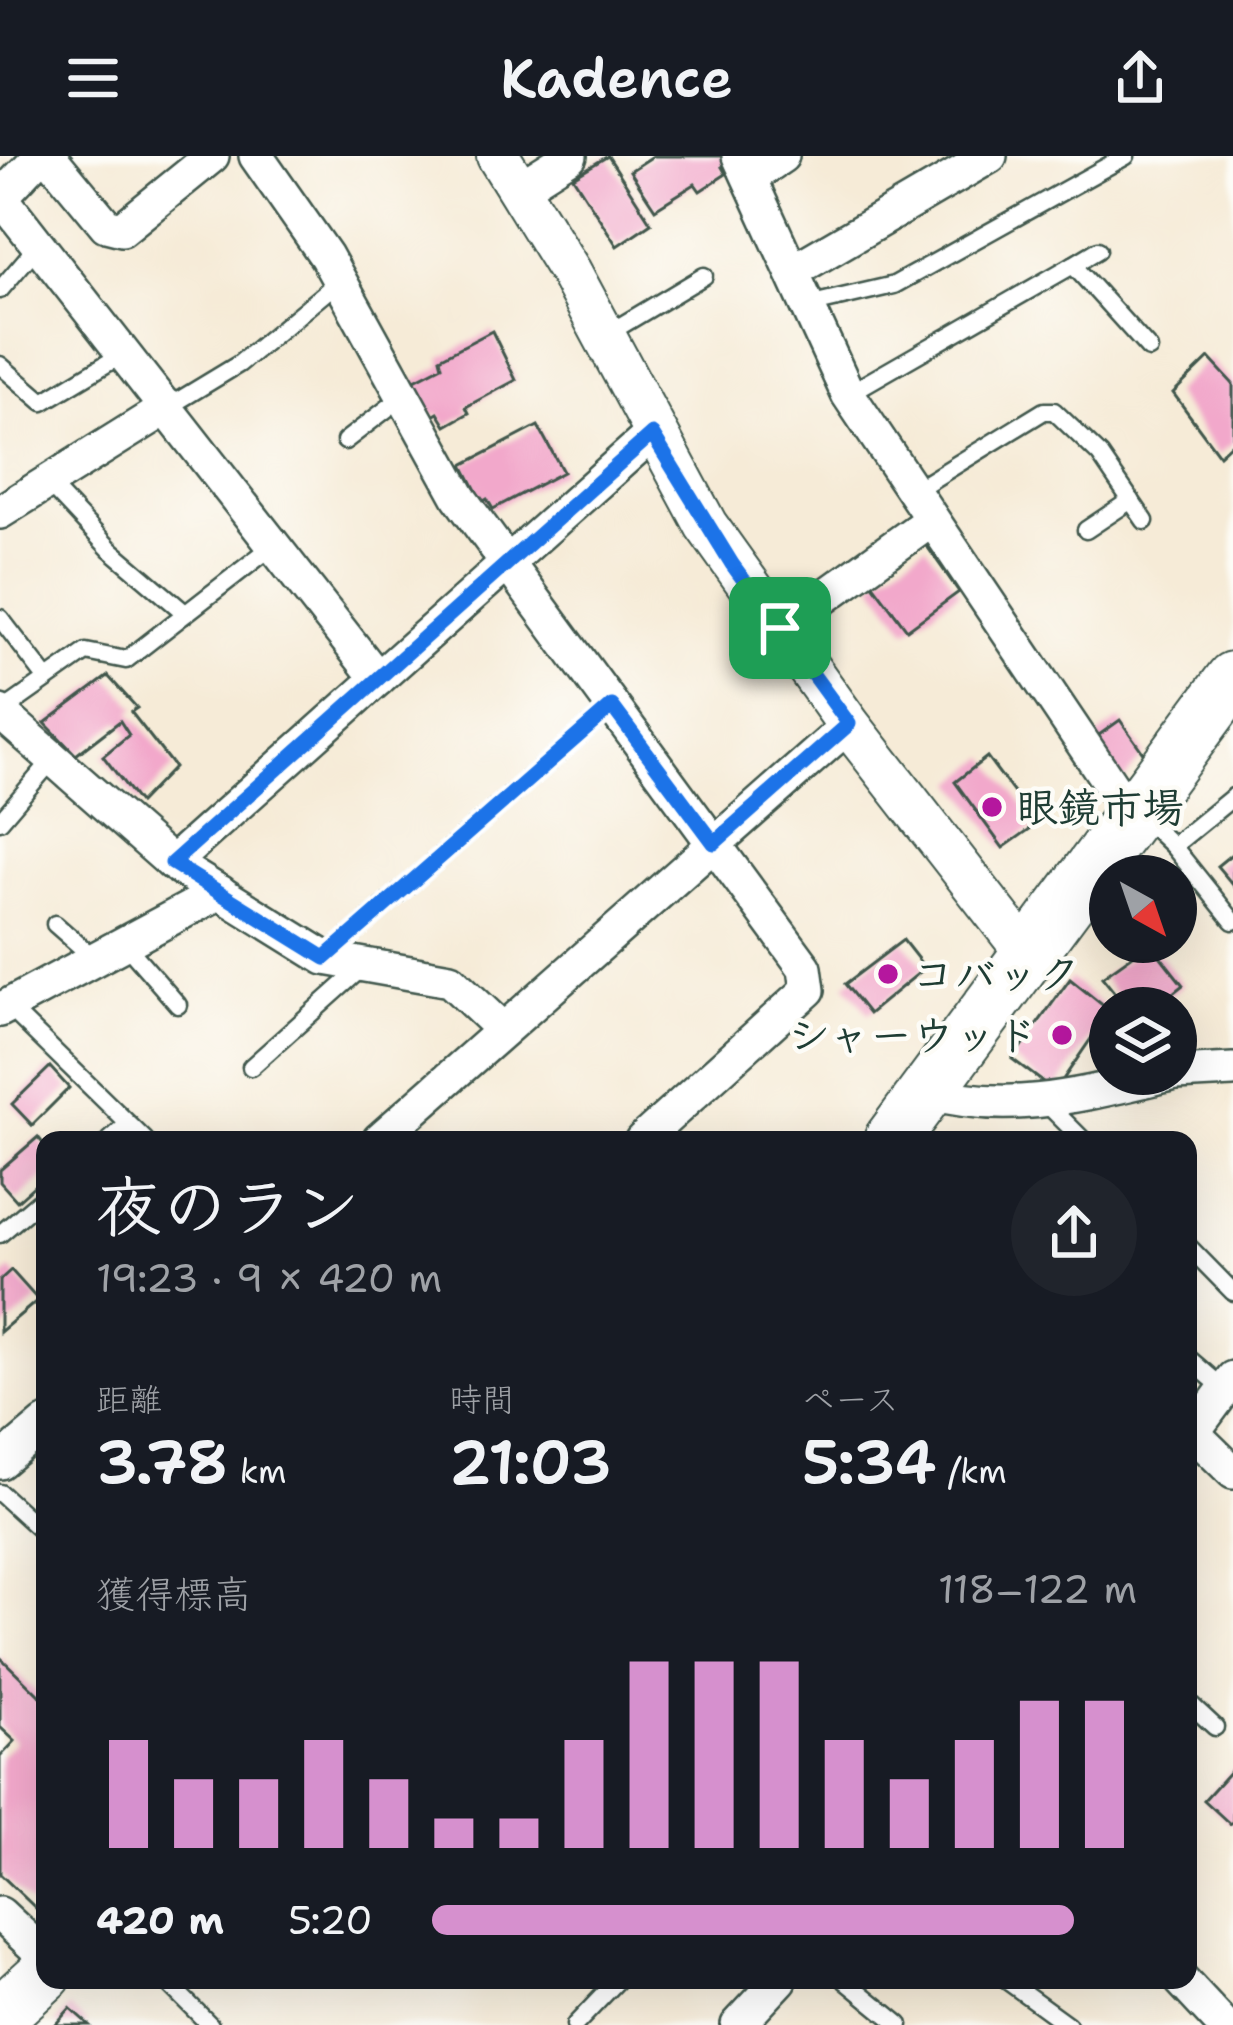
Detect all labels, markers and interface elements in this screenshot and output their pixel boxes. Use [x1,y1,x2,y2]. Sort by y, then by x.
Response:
text: Kadence [500,42,733,114]
icon: menu [60,45,126,111]
icon: share [1107,45,1173,111]
pin [729,577,831,679]
icon: arrive [747,595,813,661]
place label: 眼鏡市場 [1016,779,1184,835]
marker: 眼鏡市場 [979,794,1005,820]
north arrow [1089,855,1197,963]
map controls [1089,855,1197,1095]
place label: コバック [912,946,1080,1002]
marker: コバック [875,961,901,987]
button: layers [1089,987,1197,1095]
place label: シャーウッド [788,1007,1038,1063]
marker: シャーウッド [1049,1022,1075,1048]
text: 夜のラン [96,1163,360,1251]
button: share [1011,1170,1137,1296]
text: 19:23 · 9 × 420 m [96,1252,442,1304]
text: 距離 [96,1377,162,1422]
text: 時間 [449,1377,515,1422]
text: ペース [802,1377,899,1422]
text: 3.78 [96,1422,228,1502]
text: 21:03 [449,1422,612,1502]
text: 5:34 [802,1422,936,1502]
text: km [228,1449,286,1494]
text: /km [936,1449,1007,1494]
text: 118–122 m [938,1563,1137,1615]
text: 獲得標高 [96,1568,252,1620]
text: 420 m [96,1894,224,1946]
text: 5:20 [288,1894,372,1946]

